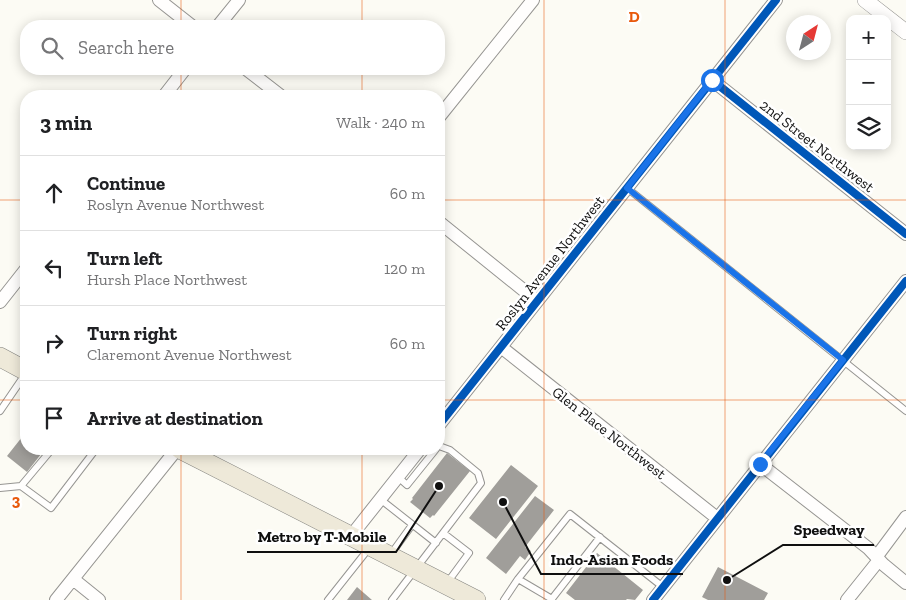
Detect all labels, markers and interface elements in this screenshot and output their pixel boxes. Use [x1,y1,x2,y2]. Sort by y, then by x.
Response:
text: D [628,7,640,26]
north arrow [786,15,831,60]
map controls [846,15,891,150]
button: + [846,15,891,60]
search box [20,20,445,75]
icon: search [38,34,66,62]
text: Search here [78,36,174,59]
button: − [846,60,891,105]
route start [701,69,724,92]
street label: 2nd Street Northwest [756,96,878,196]
button: layers [846,105,891,150]
text: 3 min [40,110,92,135]
text: Walk · 240 m [336,113,425,132]
text: Continue [87,172,165,195]
icon: ahead [40,179,68,207]
text: 60 m [390,184,425,203]
street label: Roslyn Avenue Northwest [492,192,609,334]
text: Roslyn Avenue Northwest [87,195,264,214]
text: Turn left [87,247,162,270]
icon: left [40,254,68,282]
text: 120 m [384,259,425,278]
text: Hursh Place Northwest [87,270,247,289]
text: Turn right [87,322,177,345]
icon: right [40,329,68,357]
text: 60 m [390,334,425,353]
text: Claremont Avenue Northwest [87,345,292,364]
street label: Glen Place Northwest [548,383,670,483]
icon: arrive [40,404,68,432]
text: Arrive at destination [87,407,263,430]
route end [749,453,772,476]
text: 3 [12,491,21,510]
callout: Speedway [783,514,874,545]
text: Speedway [794,520,865,539]
callout: Metro by T-Mobile [247,521,396,552]
text: Metro by T-Mobile [258,527,387,546]
callout: Indo-Asian Foods [541,543,683,574]
text: Indo-Asian Foods [551,550,673,569]

